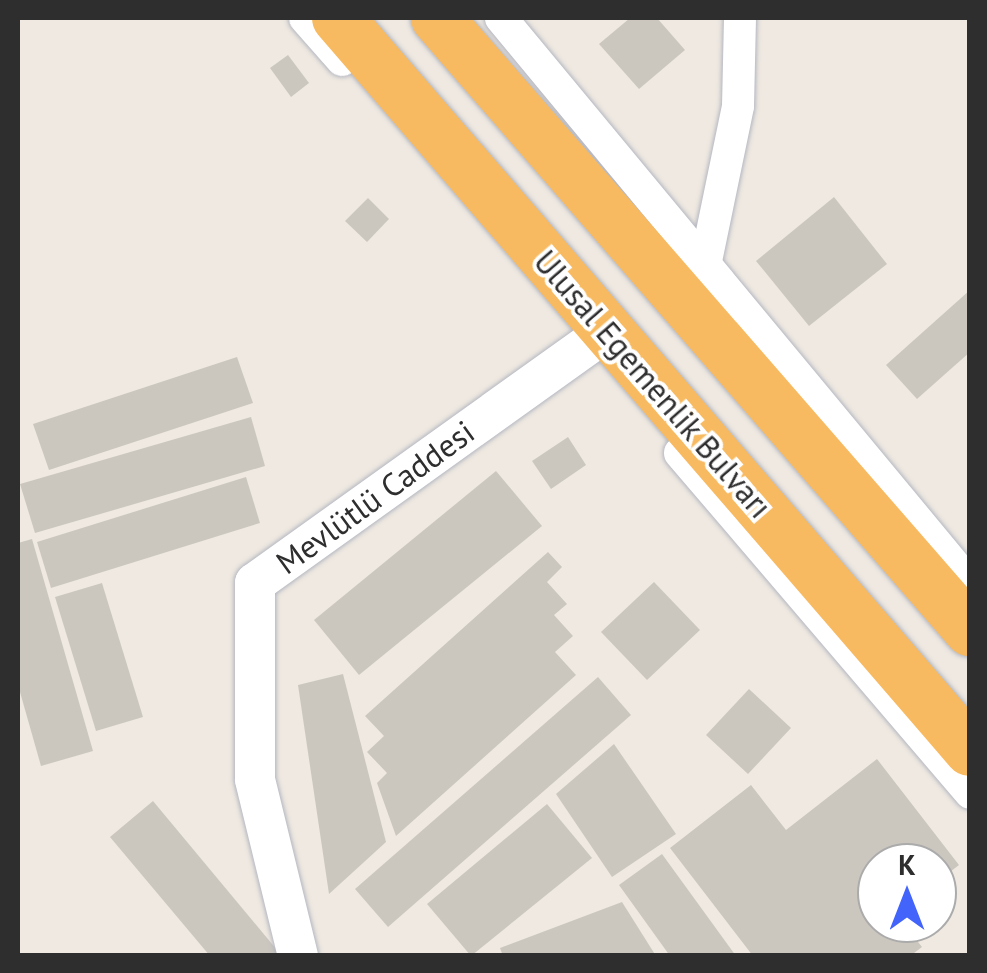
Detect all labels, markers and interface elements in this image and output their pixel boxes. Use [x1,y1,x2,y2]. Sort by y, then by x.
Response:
street label: Ulusal Egemenlik Bulvarı [526,242,780,526]
street label: Mevlütlü Caddesi [269,412,481,582]
north arrow [857,843,957,943]
text: K [898,846,916,883]

